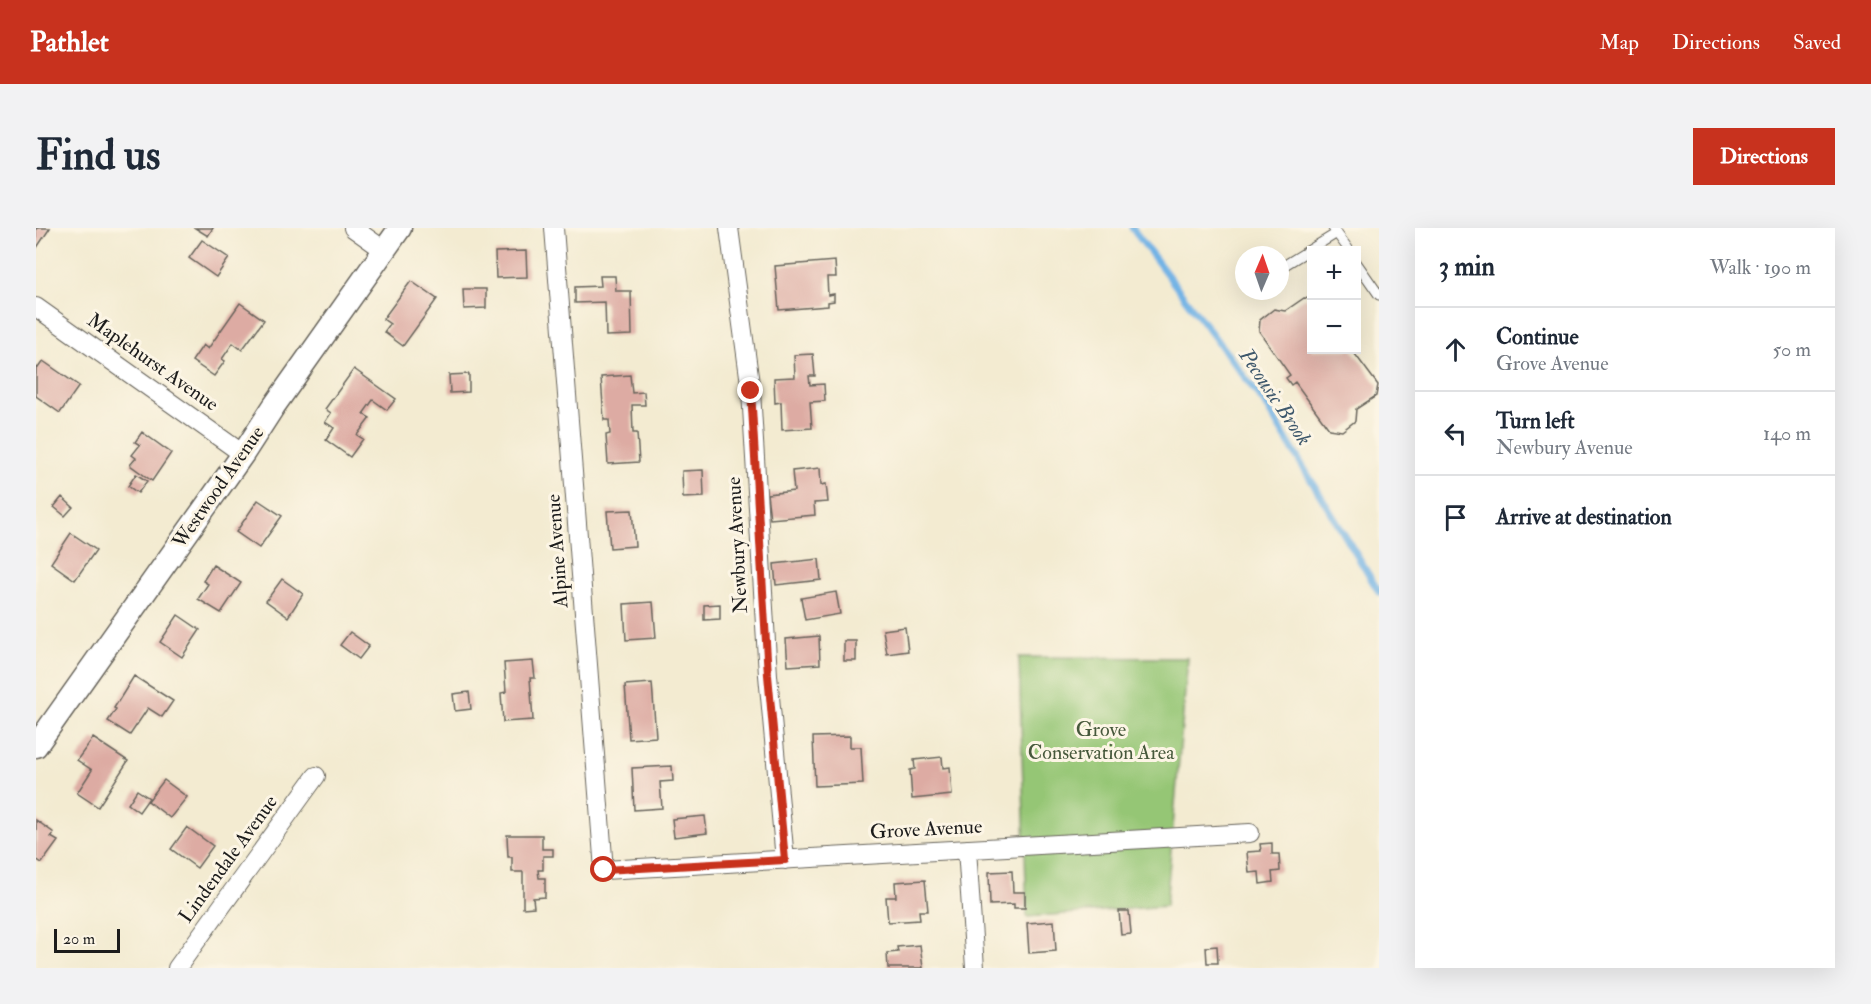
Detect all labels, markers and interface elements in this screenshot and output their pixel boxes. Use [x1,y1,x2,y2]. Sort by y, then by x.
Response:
text: Pathlet [30,25,109,60]
text: Map [1599,29,1639,56]
text: Directions [1672,29,1760,56]
text: Saved [1793,29,1841,56]
button: Directions [1693,128,1835,185]
text: Find us [36,130,160,182]
north arrow [1235,246,1289,300]
map controls [1307,246,1361,354]
button: + [1307,246,1361,300]
text: 3 min [1439,251,1495,283]
text: Walk · 190 m [1710,255,1811,280]
button: − [1307,300,1361,354]
street label: Maplehurst Avenue [82,307,223,417]
text: Continue [1496,323,1579,351]
icon: ahead [1439,333,1472,366]
text: 50 m [1772,337,1811,362]
water label: Pecousic Brook [1232,342,1317,451]
text: Grove Avenue [1496,351,1609,376]
route end [737,377,763,403]
text: Turn left [1496,407,1575,435]
icon: left [1439,417,1472,450]
street label: Westwood Avenue [166,421,269,554]
text: 140 m [1763,421,1811,446]
text: Newbury Avenue [1496,435,1633,460]
street label: Newbury Avenue [721,476,753,614]
street label: Alpine Avenue [541,493,575,610]
icon: arrive [1439,501,1472,534]
text: Arrive at destination [1496,503,1672,531]
park label: Grove Conservation Area [1028,717,1175,765]
street label: Lindendale Avenue [173,790,283,928]
street label: Grove Avenue [869,814,983,844]
route start [590,856,616,882]
scale bar [54,926,120,954]
text: 20 m [63,929,95,949]

